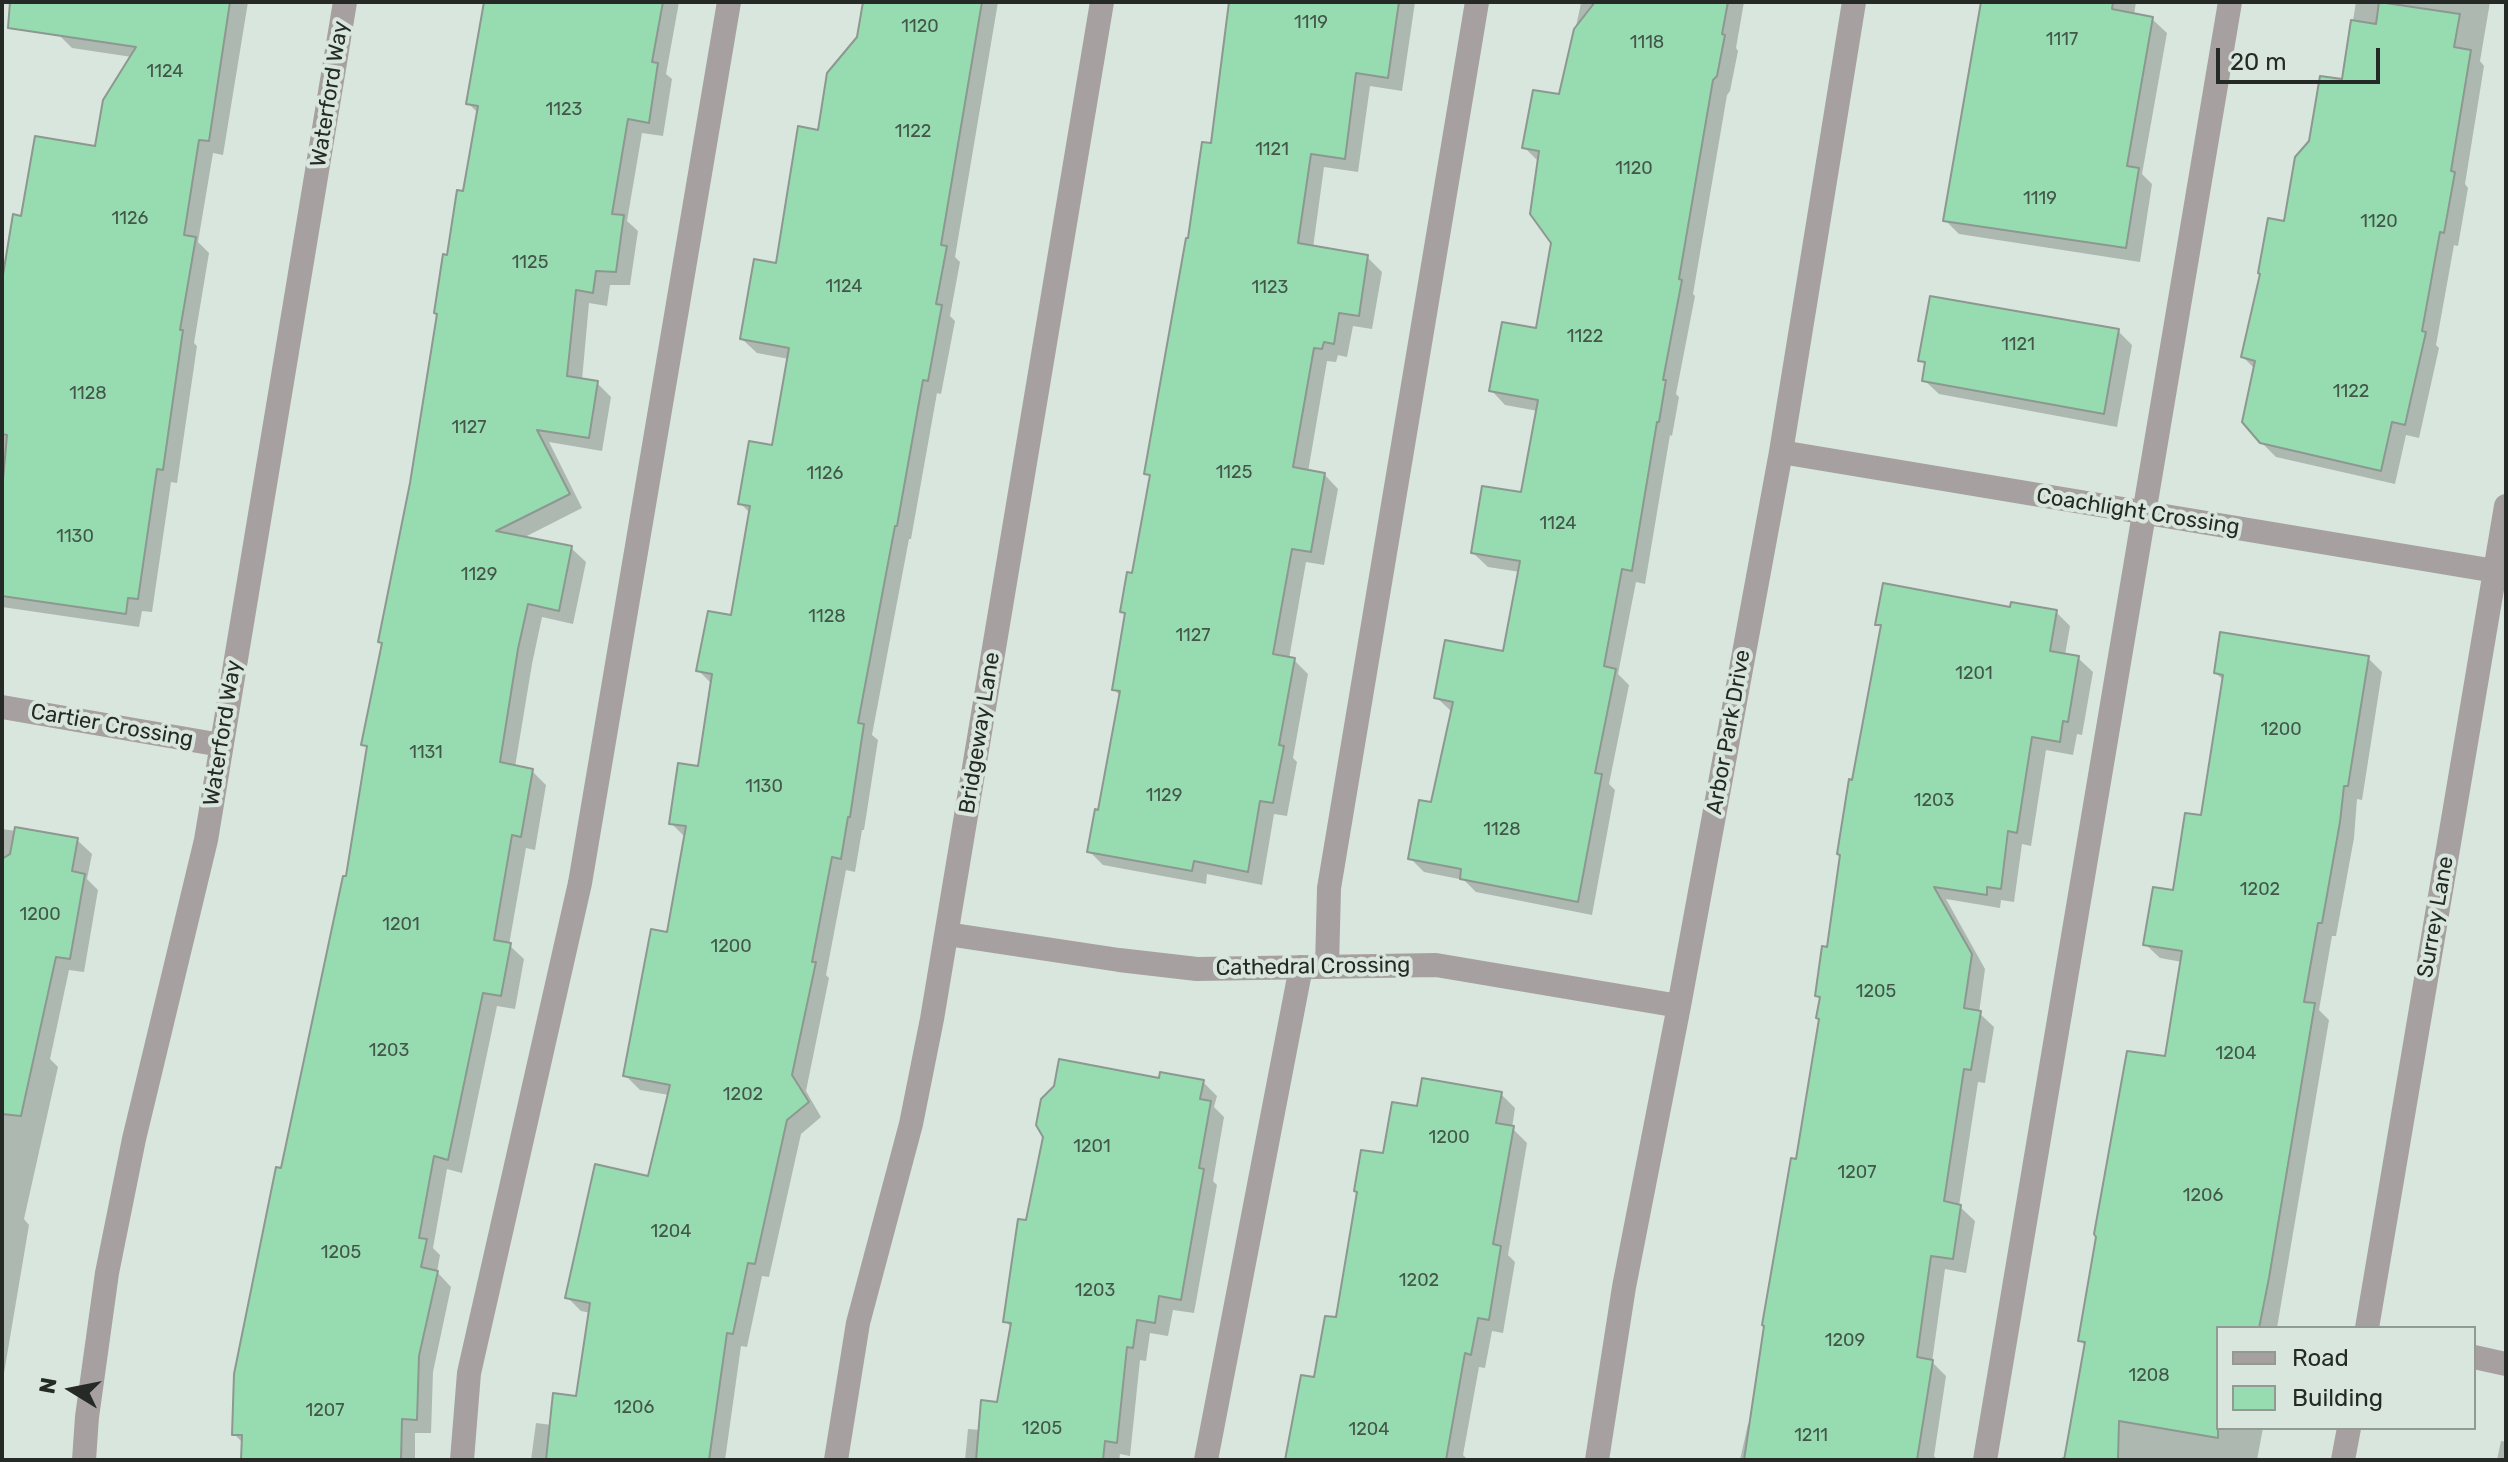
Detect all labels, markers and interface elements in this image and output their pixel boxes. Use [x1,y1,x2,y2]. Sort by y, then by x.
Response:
house number: 1119 [1294,12,1328,34]
house number: 1120 [901,16,939,38]
street label: Waterford Way [305,19,355,169]
house number: 1117 [2046,29,2078,51]
house number: 1118 [1630,32,1664,54]
scale bar [2220,32,2384,82]
text: 20 m [2230,48,2287,76]
house number: 1124 [147,61,183,83]
house number: 1123 [546,99,582,121]
house number: 1122 [895,121,931,143]
house number: 1121 [1255,139,1289,161]
house number: 1120 [1615,158,1653,180]
house number: 1119 [2023,188,2057,210]
house number: 1126 [112,208,148,230]
house number: 1120 [2360,211,2398,233]
house number: 1125 [512,252,548,274]
house number: 1124 [826,276,862,298]
house number: 1123 [1252,277,1288,299]
house number: 1122 [1567,326,1603,348]
house number: 1121 [2001,334,2035,356]
house number: 1122 [2333,381,2369,403]
house number: 1128 [69,383,107,405]
house number: 1127 [451,417,487,439]
house number: 1125 [1216,462,1252,484]
house number: 1126 [807,463,843,485]
street label: Coachlight Crossing [2034,483,2242,541]
house number: 1124 [1540,513,1576,535]
house number: 1130 [56,526,94,548]
house number: 1129 [461,564,497,586]
house number: 1128 [808,606,846,628]
house number: 1127 [1175,625,1211,647]
street label: Arbor Park Drive [1702,648,1756,816]
street label: Bridgeway Lane [954,650,1006,816]
street label: Waterford Way [198,658,248,808]
house number: 1201 [1955,663,1993,685]
street label: Cartier Crossing [29,699,195,753]
house number: 1200 [2260,719,2302,741]
house number: 1131 [409,742,443,764]
house number: 1130 [745,776,783,798]
house number: 1129 [1146,785,1182,807]
house number: 1203 [1914,790,1954,812]
house number: 1128 [1483,819,1521,841]
street label: Surrey Lane [2412,854,2460,980]
house number: 1202 [2240,879,2280,901]
house number: 1200 [19,904,61,926]
house number: 1201 [382,914,420,936]
house number: 1200 [710,936,752,958]
street label: Cathedral Crossing [1215,952,1411,982]
house number: 1205 [1856,981,1896,1003]
house number: 1203 [369,1040,409,1062]
house number: 1204 [2216,1043,2256,1065]
house number: 1202 [723,1084,763,1106]
house number: 1200 [1428,1127,1470,1149]
house number: 1201 [1073,1136,1111,1158]
house number: 1207 [1838,1162,1876,1184]
house number: 1206 [2183,1185,2223,1207]
house number: 1204 [651,1221,691,1243]
house number: 1205 [321,1242,361,1264]
house number: 1202 [1399,1270,1439,1292]
house number: 1203 [1075,1280,1115,1302]
legend [2216,1326,2476,1430]
house number: 1209 [1825,1330,1865,1352]
text: Road [2292,1344,2349,1372]
north arrow [32,1350,112,1430]
house number: 1208 [2128,1365,2170,1387]
text: N [33,1376,63,1396]
text: Building [2292,1384,2383,1412]
house number: 1206 [614,1397,654,1419]
house number: 1207 [306,1400,344,1422]
house number: 1205 [1022,1418,1062,1440]
house number: 1204 [1349,1419,1389,1441]
house number: 1211 [1794,1425,1828,1447]

